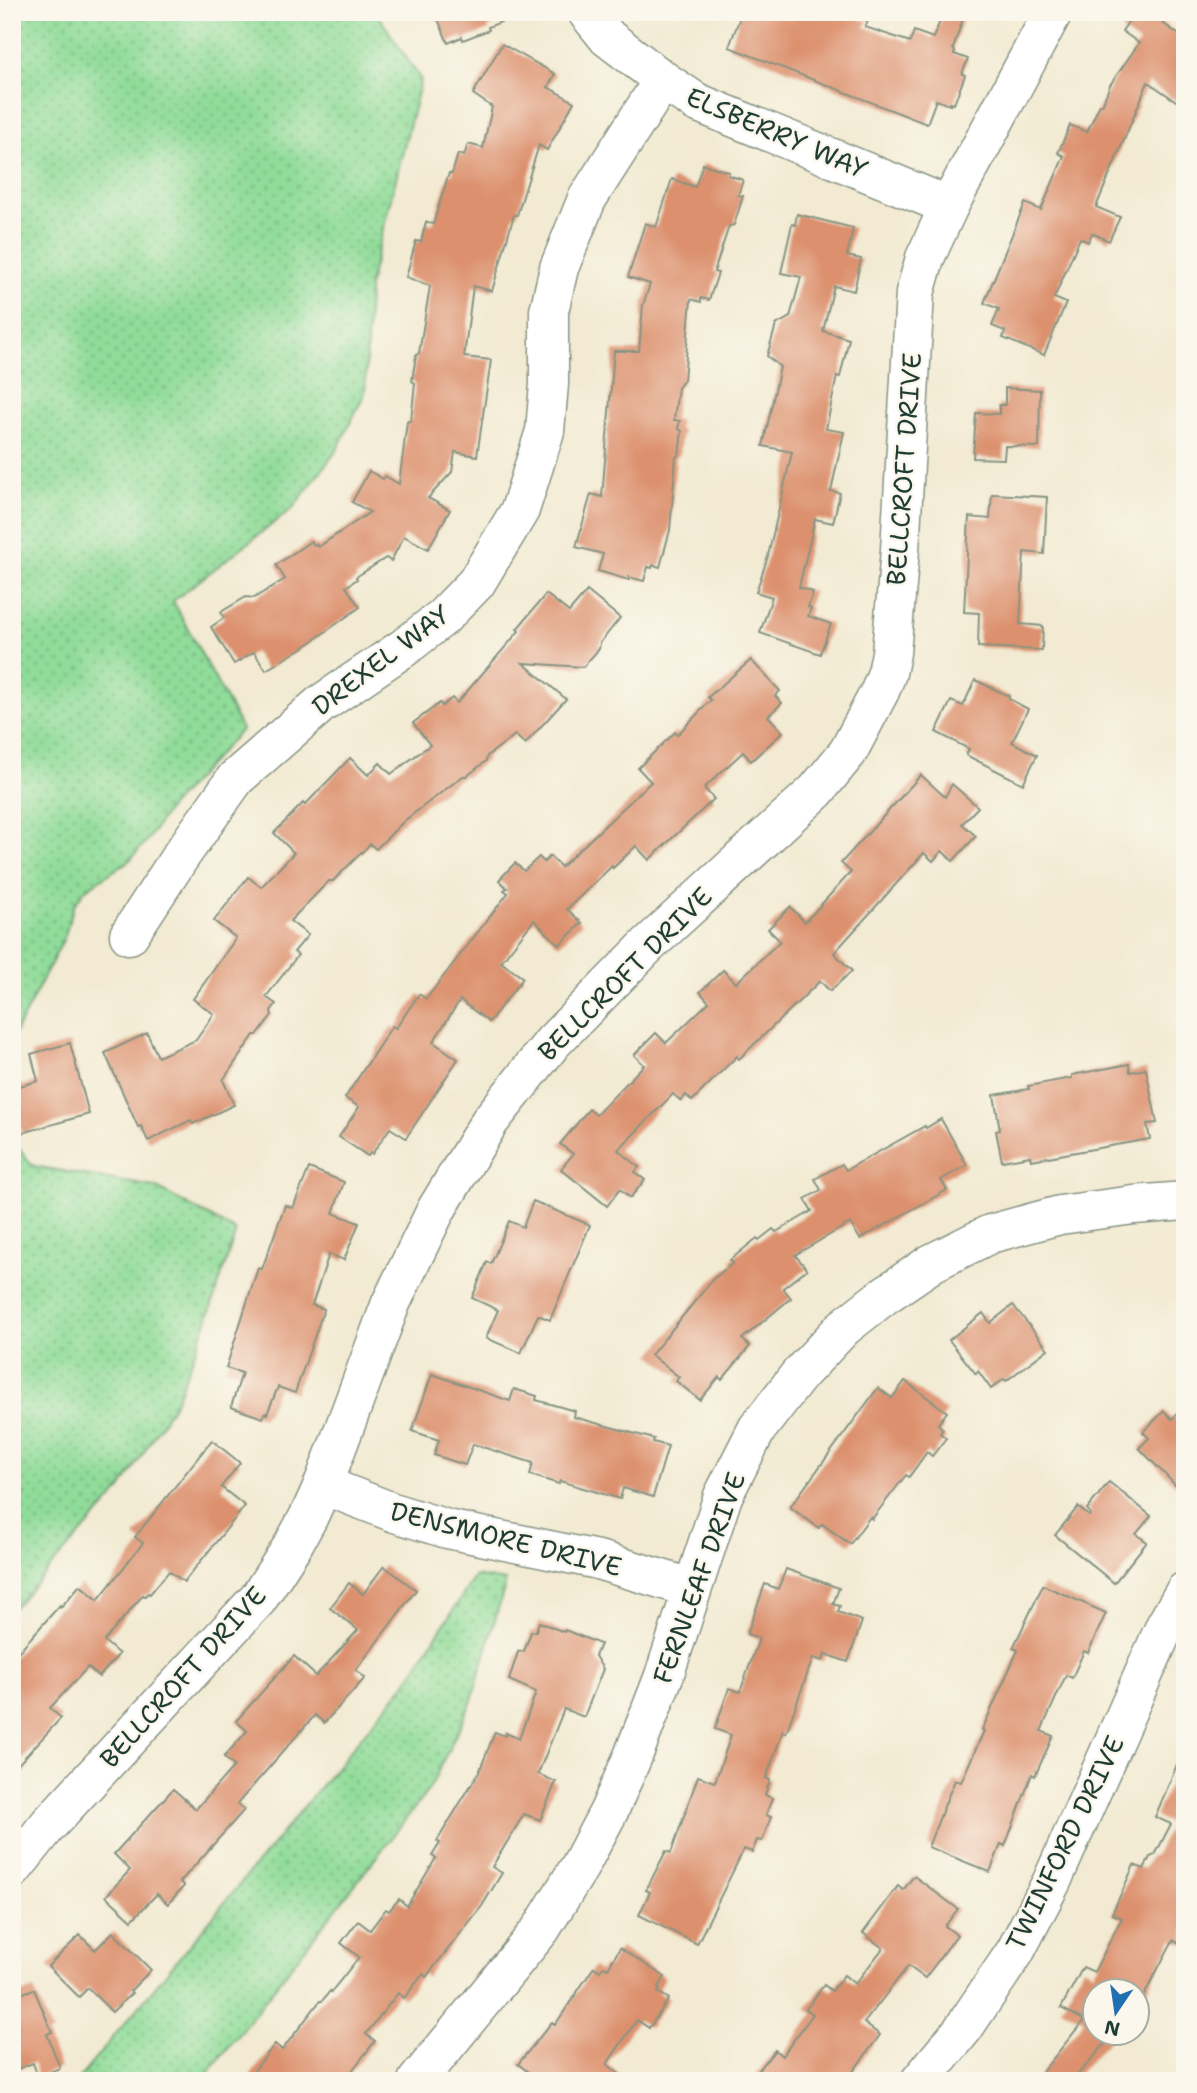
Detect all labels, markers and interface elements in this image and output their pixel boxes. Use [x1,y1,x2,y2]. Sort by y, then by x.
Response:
street label: ELSBERRY WAY [681,79,874,187]
street label: BELLCROFT DRIVE [878,351,929,587]
street label: DREXEL WAY [305,596,457,723]
street label: BELLCROFT DRIVE [530,879,719,1068]
street label: FERNLEAF DRIVE [644,1467,753,1688]
street label: DENSMORE DRIVE [387,1493,625,1584]
street label: BELLCROFT DRIVE [92,1578,274,1775]
street label: TWINFORD DRIVE [997,1730,1132,1956]
north arrow [1082,1978,1152,2048]
text: N [1102,2014,1122,2042]

